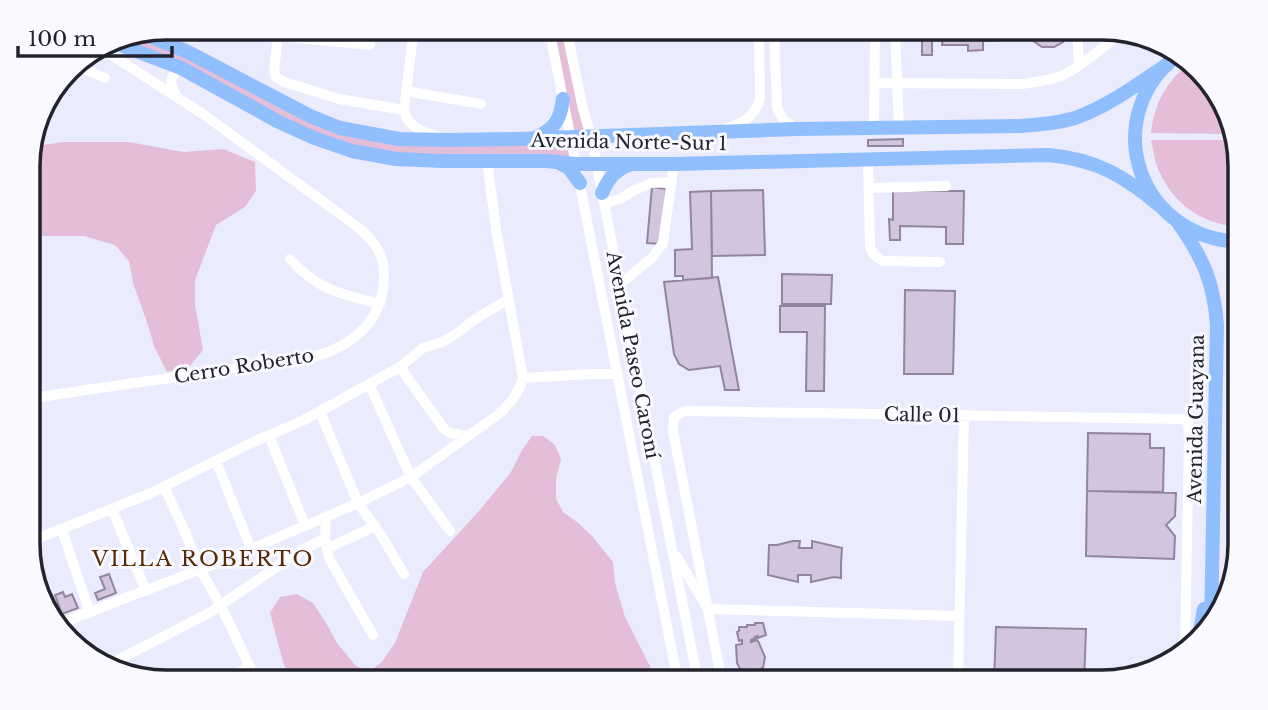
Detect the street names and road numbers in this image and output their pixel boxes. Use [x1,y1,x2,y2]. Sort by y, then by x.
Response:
street label: Avenida Norte-Sur 1 [530,129,727,155]
street label: Avenida Paseo Caroní [601,248,665,461]
street label: Avenida Guayana [1183,334,1209,505]
street label: Cerro Roberto [173,344,315,388]
street label: Calle 01 [884,403,960,427]

